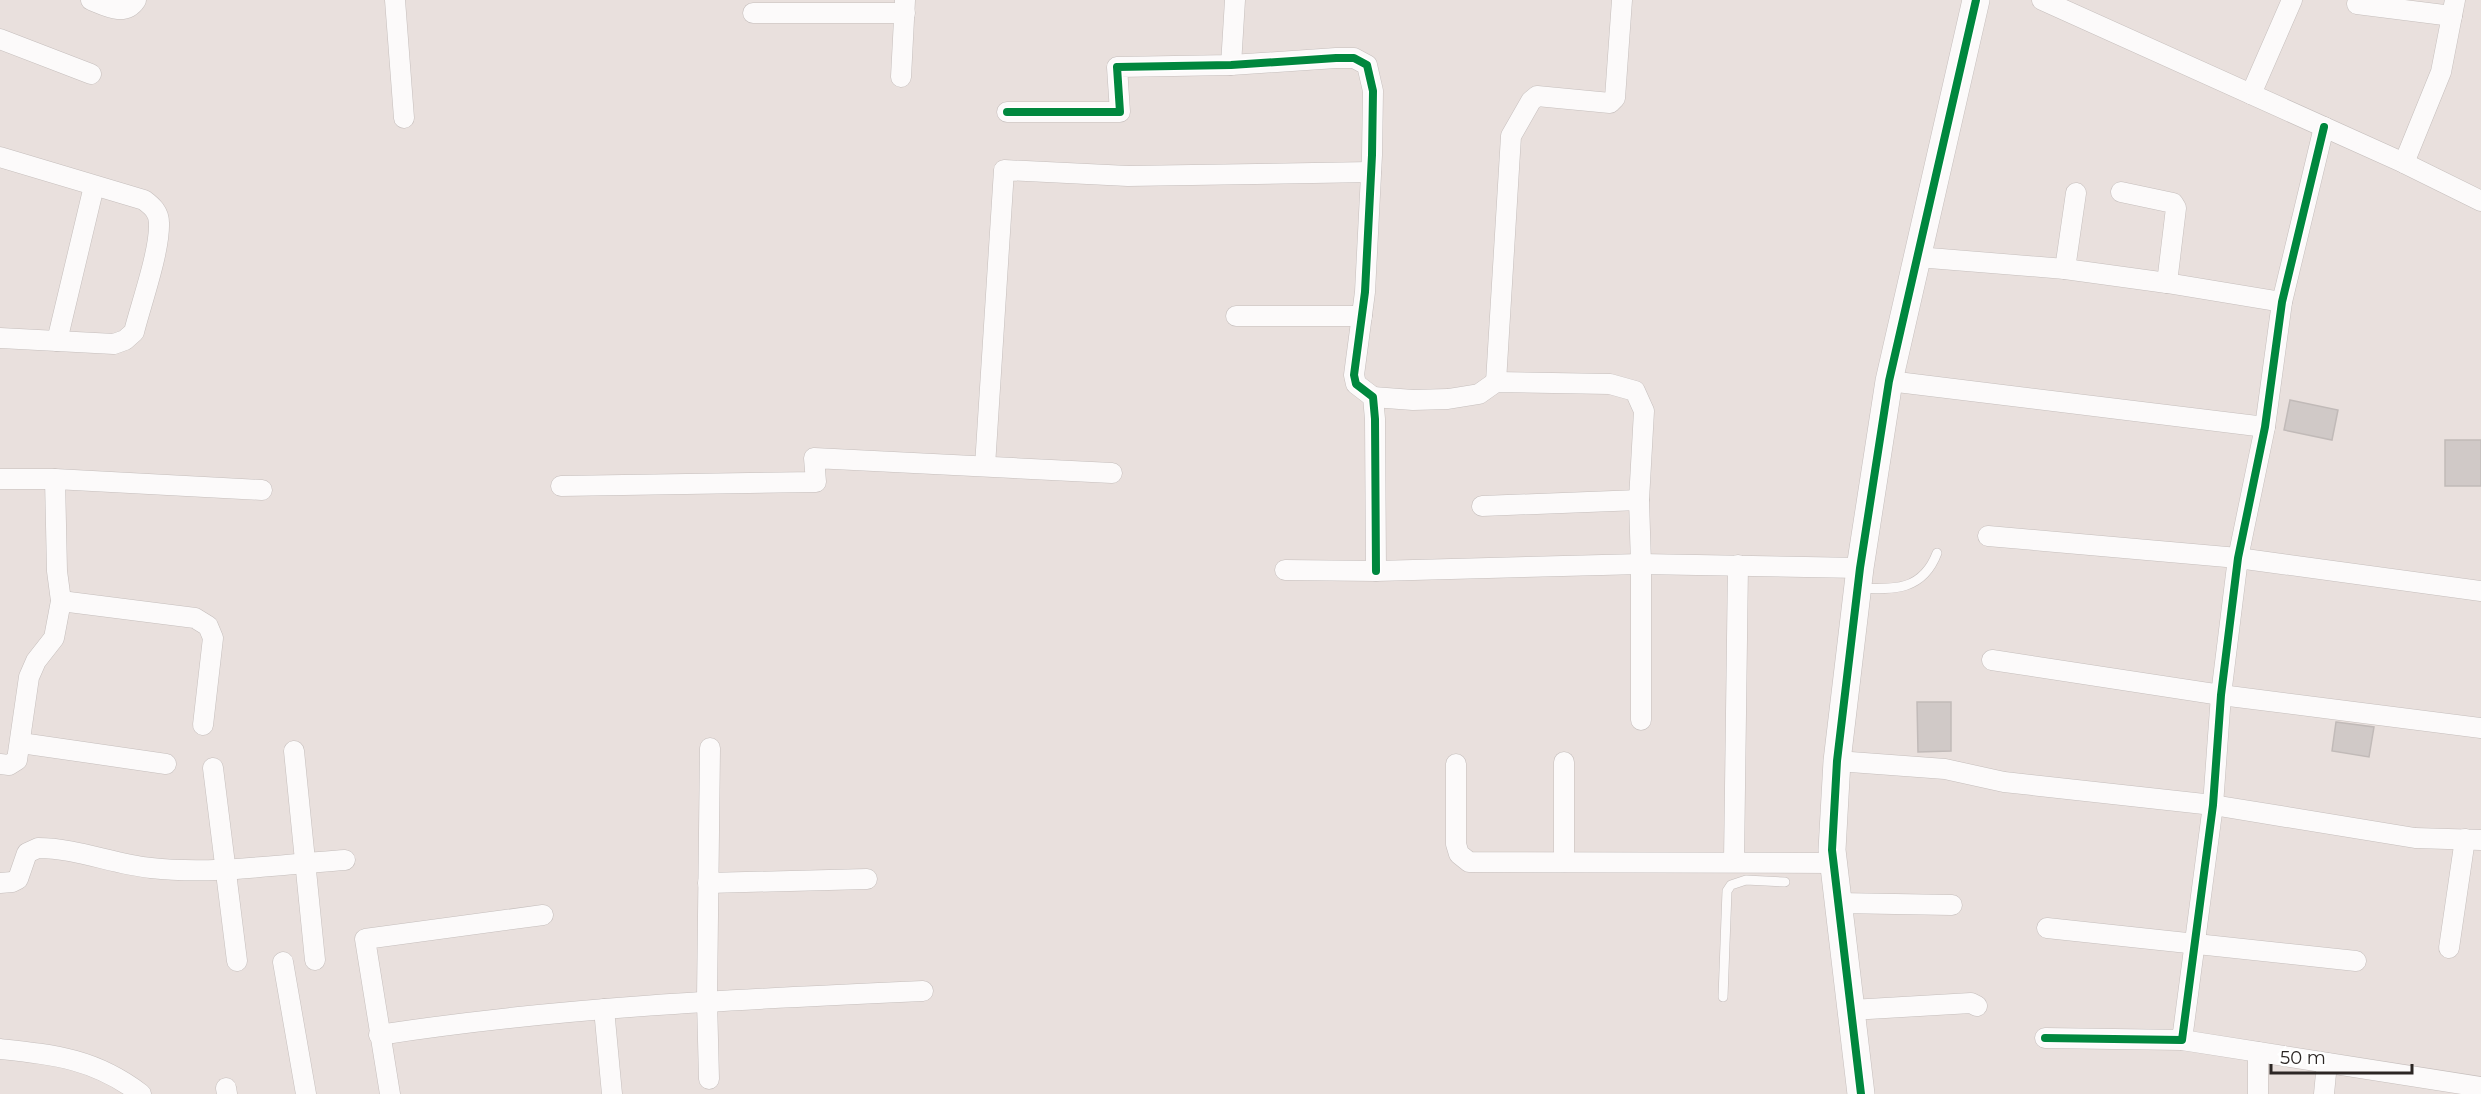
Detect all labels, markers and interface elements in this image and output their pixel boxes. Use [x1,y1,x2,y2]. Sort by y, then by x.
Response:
scale bar [2271,1037,2412,1075]
text: 50 m [2280,1047,2326,1069]

